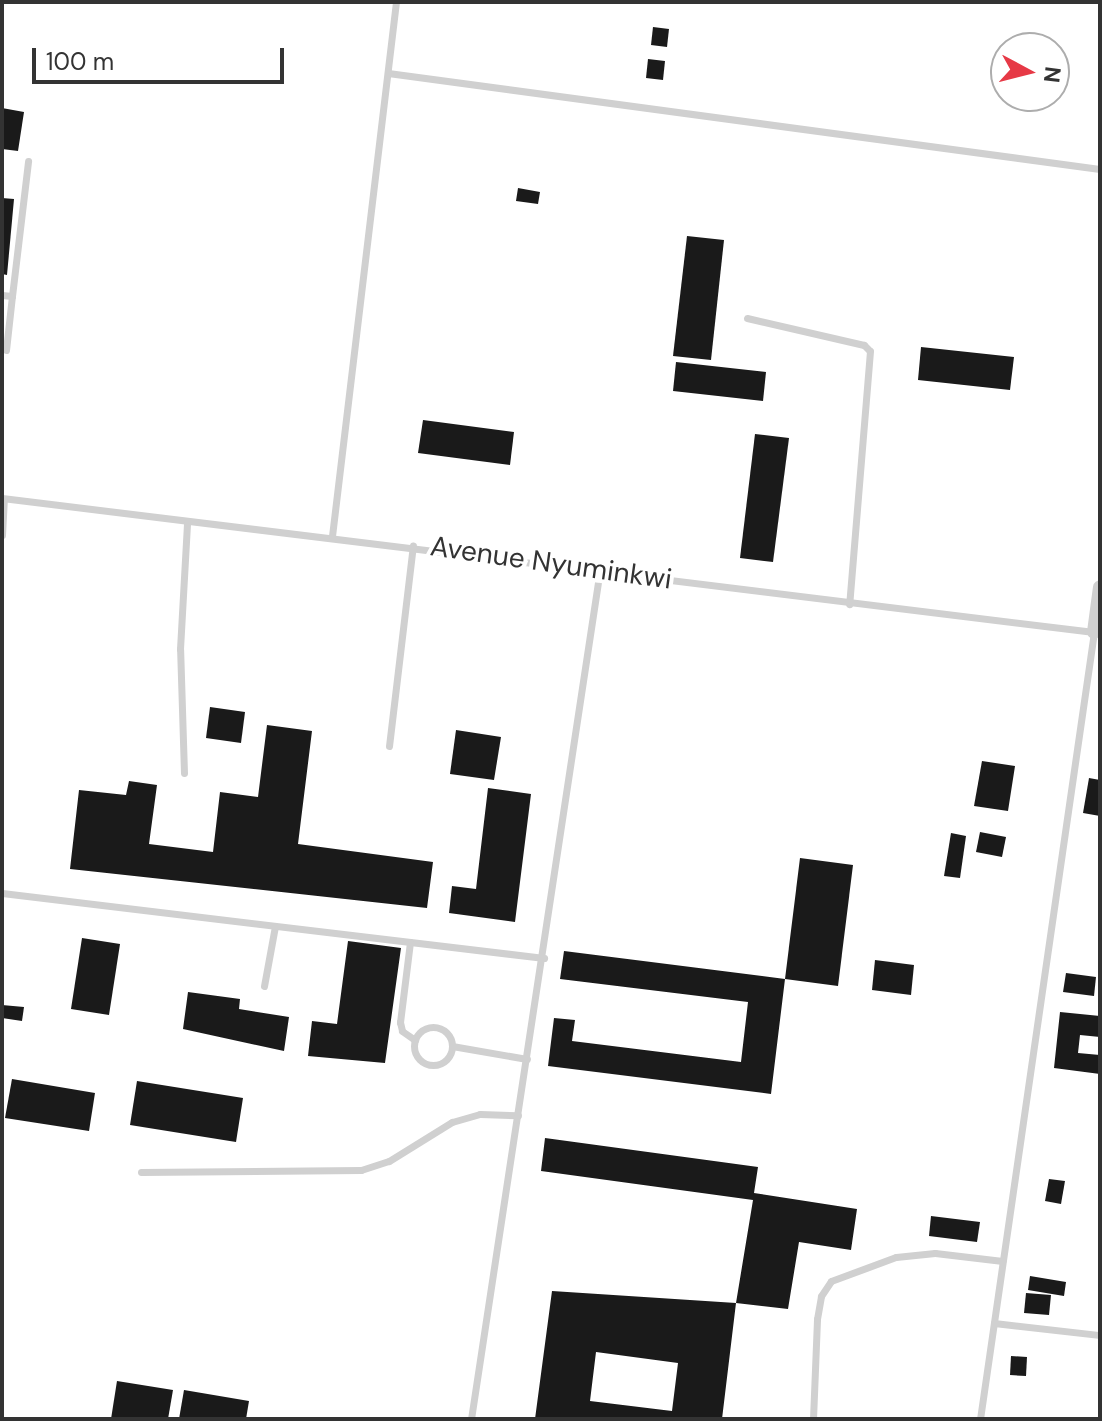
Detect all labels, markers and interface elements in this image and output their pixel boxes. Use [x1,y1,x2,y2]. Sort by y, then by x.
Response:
scale bar [36,32,288,82]
north arrow [990,32,1070,112]
text: 100 m [46,46,114,77]
text: N [1037,65,1068,84]
street label: Avenue Nyuminkwi [428,529,674,597]

